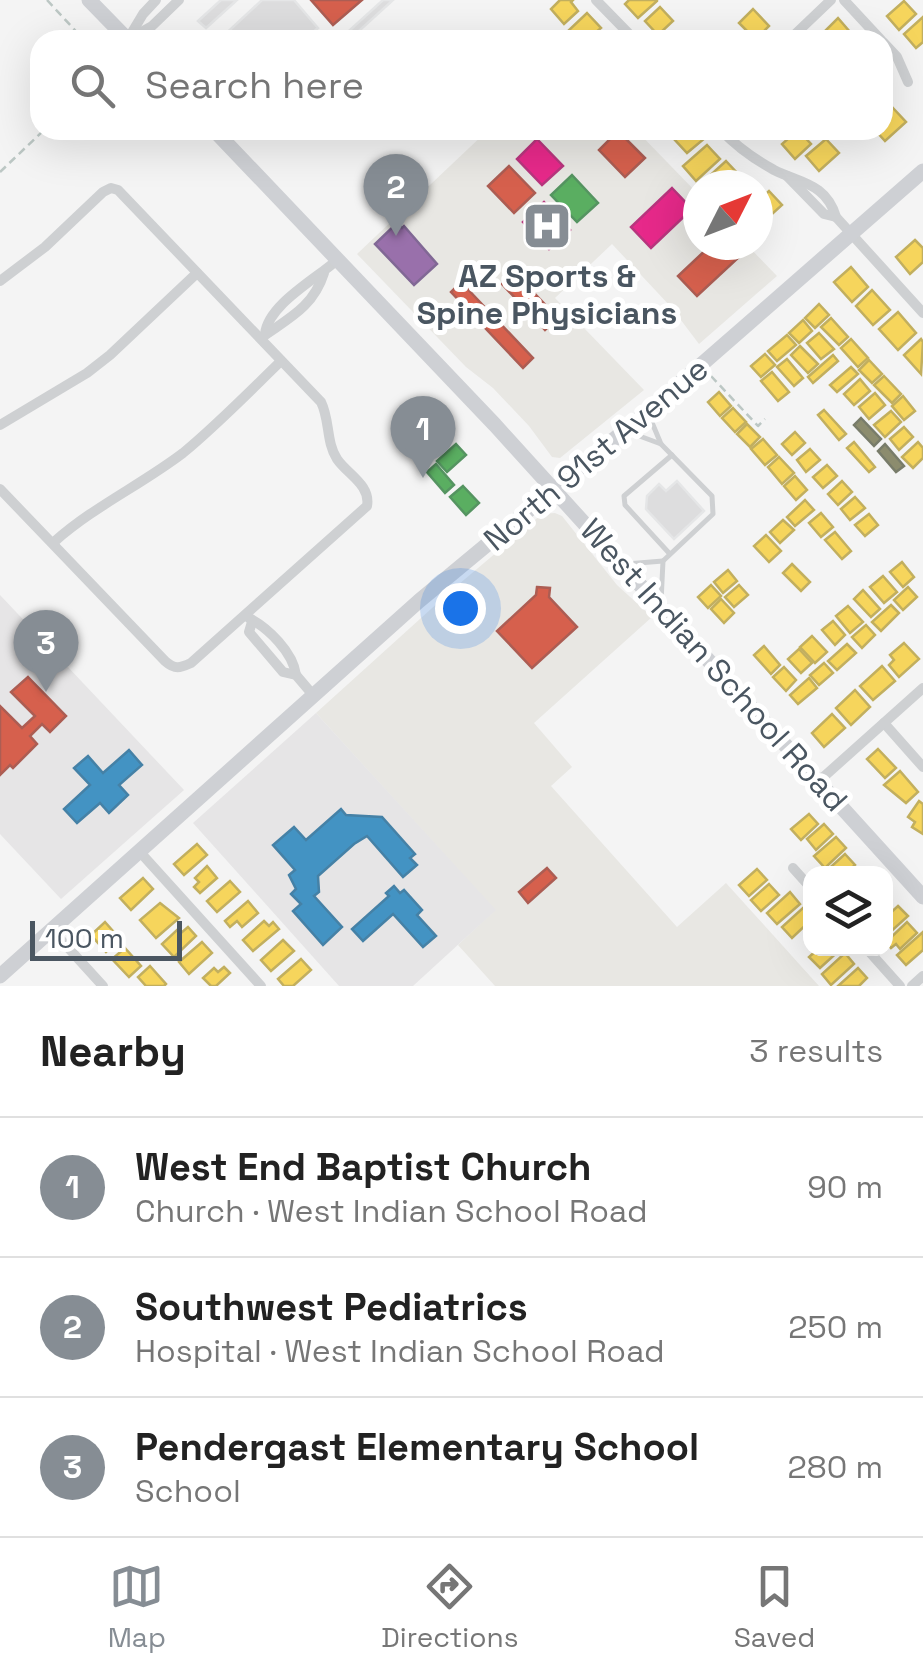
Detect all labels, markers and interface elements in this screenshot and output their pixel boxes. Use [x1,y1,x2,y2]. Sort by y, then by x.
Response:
search box [30,30,893,140]
icon: search [65,58,120,113]
text: Search here [145,61,364,109]
pin: 2 [364,154,428,236]
north arrow [683,170,773,260]
hospital icon: AZ Sports & Spine Physicians [521,200,573,252]
place label: AZ Sports & Spine Physicians [417,256,677,333]
street label: North 91st Avenue [476,348,716,560]
pin: 1 [390,396,456,478]
street label: West Indian School Road [572,510,856,820]
your location [435,583,486,634]
pin: 3 [13,610,78,692]
map controls [803,866,893,956]
button: layers [803,866,893,956]
scale bar [30,916,182,960]
text: 100 m [45,920,124,956]
text: Nearby [40,1025,186,1078]
text: 3 results [749,1031,883,1071]
text: West End Baptist Church [135,1143,592,1191]
text: 1 [65,1167,80,1207]
text: 90 m [807,1167,883,1207]
text: Church · West Indian School Road [135,1191,647,1231]
text: Southwest Pediatrics [135,1283,528,1331]
text: 2 [63,1307,82,1347]
text: 250 m [788,1307,883,1347]
text: Hospital · West Indian School Road [135,1331,665,1371]
text: Pendergast Elementary School [135,1423,699,1471]
text: 3 [63,1447,82,1487]
text: 280 m [788,1447,883,1487]
text: School [135,1471,241,1511]
tab: Map [108,1559,166,1655]
tab: Directions [381,1559,518,1655]
tab: Saved [734,1559,815,1655]

